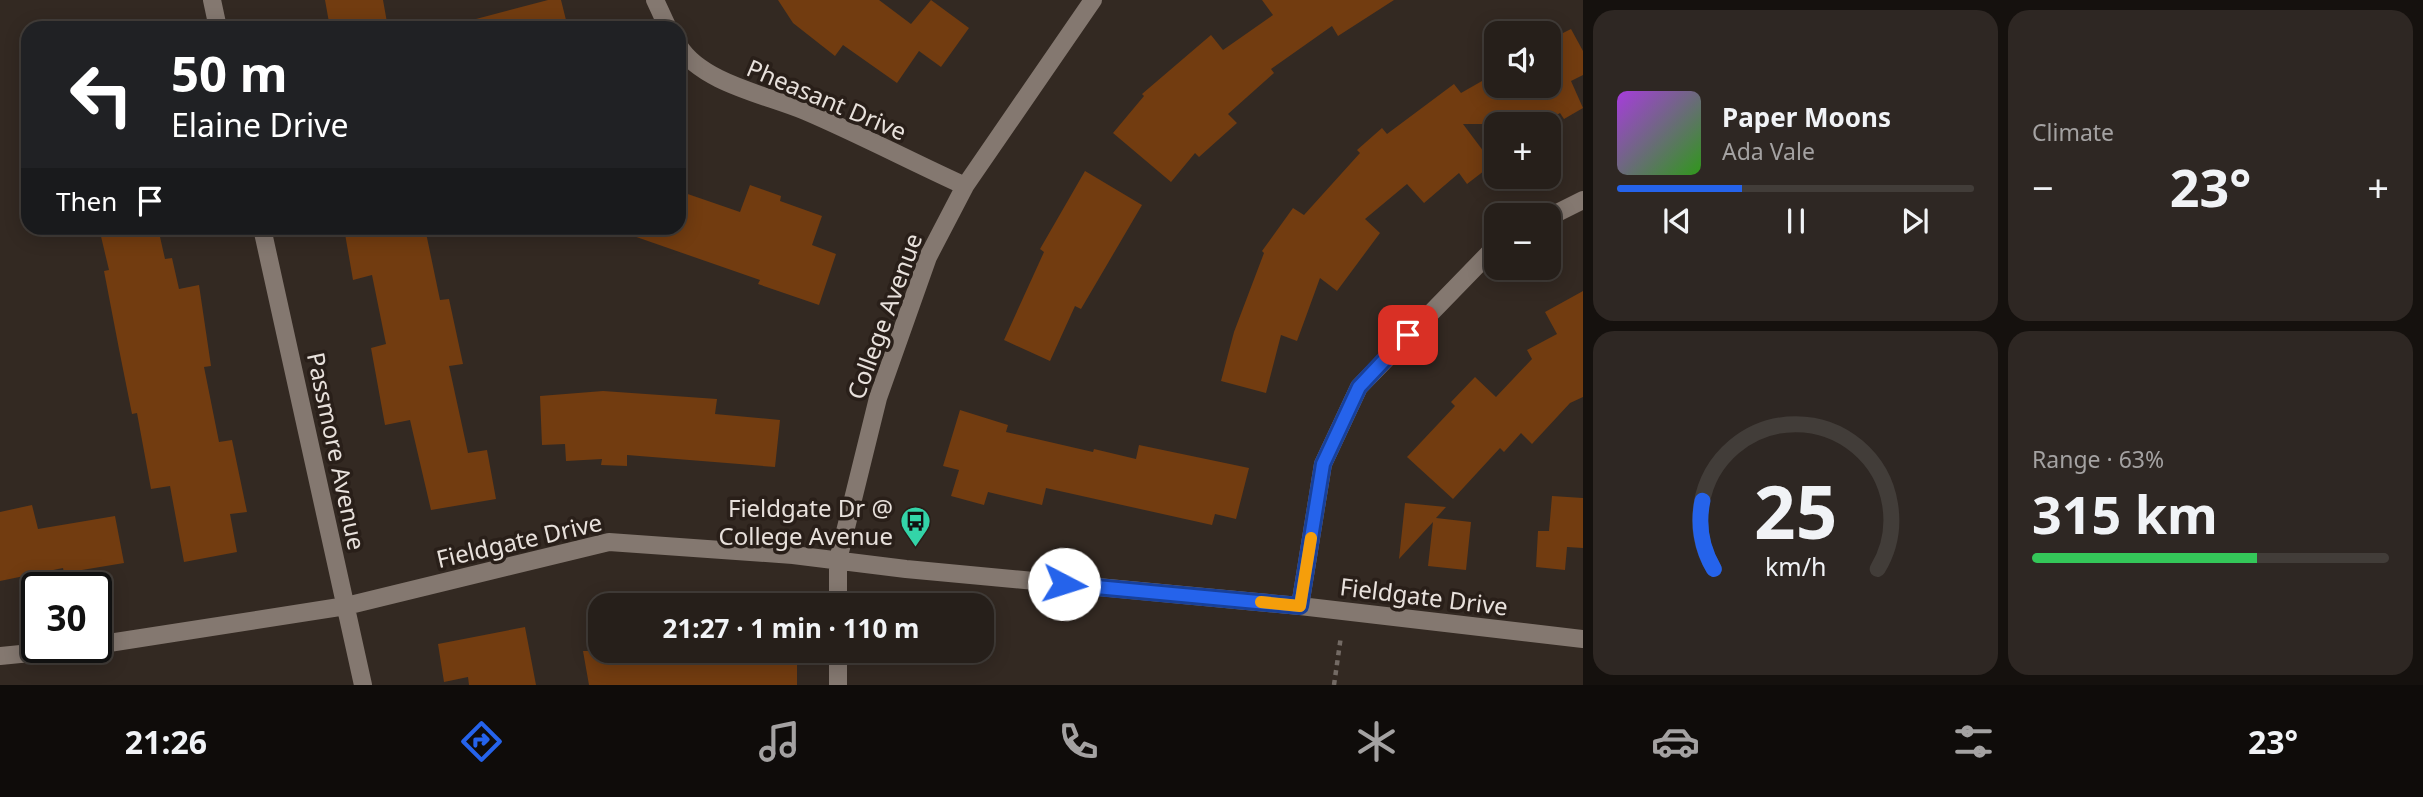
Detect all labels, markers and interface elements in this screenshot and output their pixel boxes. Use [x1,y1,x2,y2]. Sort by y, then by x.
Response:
map controls [1484,21,1561,280]
button: sound [1484,21,1561,98]
text: 50 m [171,40,288,106]
icon: left [56,49,147,140]
street label: Pheasant Drive [742,51,912,147]
text: Paper Moons [1722,99,1891,135]
text: Elaine Drive [171,103,349,146]
button: + [1484,112,1561,189]
text: Climate [2032,116,2114,148]
text: Ada Vale [1722,135,1815,167]
text: 23° [2170,151,2251,222]
text: − [2032,161,2054,213]
text: + [2367,161,2389,213]
icon: arrive [131,182,169,220]
text: Then [56,183,117,219]
icon: previous [1658,202,1696,240]
icon: pause [1777,202,1815,240]
icon: next [1896,202,1934,240]
button: − [1484,203,1561,280]
street label: College Avenue [839,228,929,404]
pin [1378,305,1438,365]
icon: arrive [1389,316,1427,354]
street label: Passmore Avenue [300,349,374,553]
text: Range · 63% [2032,443,2164,475]
text: 25 [1754,461,1837,560]
text: 315 km [2032,478,2218,549]
place label: Fieldgate Dr @ College Avenue [719,491,893,552]
bus stop icon: Fieldgate Dr @ College Avenue [899,504,933,548]
street label: Fieldgate Drive [433,505,605,575]
position arrow [1027,547,1101,621]
text: km/h [1765,549,1826,583]
street label: Fieldgate Drive [1338,569,1510,623]
speed limit sign: 30 [21,572,112,663]
text: 21:27 · 1 min · 110 m [663,610,919,646]
icon: directions [457,717,506,766]
icon: music [755,717,804,766]
icon: phone [1054,717,1103,766]
icon: climate [1352,717,1401,766]
icon: car [1651,717,1700,766]
icon: filters [1949,717,1998,766]
text: 21:26 [125,720,207,763]
text: 23° [2248,720,2298,763]

